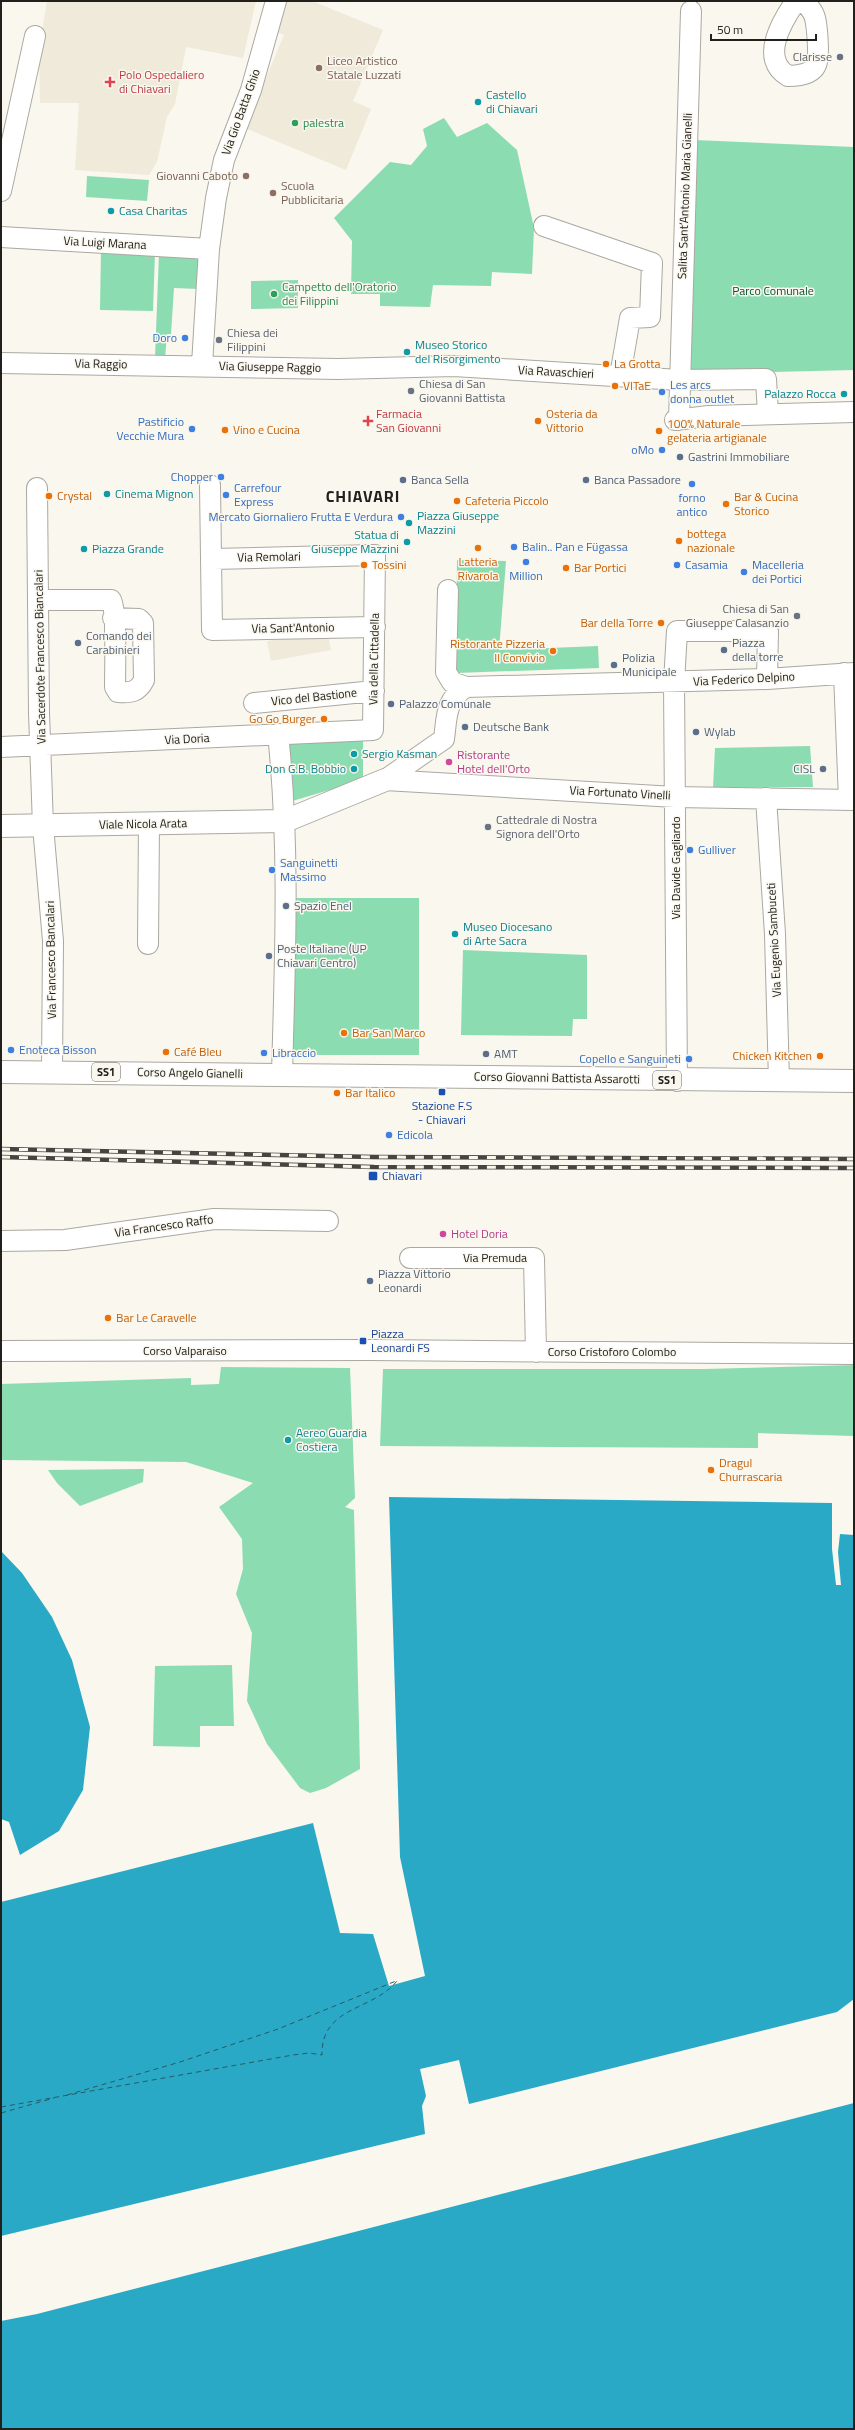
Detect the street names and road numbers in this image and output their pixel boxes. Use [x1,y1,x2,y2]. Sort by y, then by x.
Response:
street label: Via Gio Batta Ghio [216,66,265,158]
street label: Salita Sant’Antonio Maria Gianelli [672,113,697,279]
street label: Via Luigi Marana [63,231,147,254]
street label: Via Raggio [74,354,128,373]
street label: Via Giuseppe Raggio [219,356,321,377]
street label: Via Ravaschieri [518,360,594,383]
street label: Via Remolari [237,546,301,567]
street label: Via Sacerdote Francesco Biancalari [28,570,51,744]
street label: Via della Cittadella [363,613,384,705]
street label: Via Sant'Antonio [251,617,335,638]
street label: Via Federico Delpino [693,666,795,691]
street label: Vico del Bastione [270,683,358,710]
street label: Via Doria [164,728,210,749]
street label: Via Fortunato Vinelli [569,780,671,805]
street label: Viale Nicola Arata [99,813,187,834]
street label: Via Davide Gagliardo [666,816,685,920]
street label: Via Eugenio Sambuceti [761,882,786,998]
street label: Via Francesco Bancalari [40,901,61,1019]
street label: Corso Angelo Gianelli [137,1062,243,1083]
road number: SS1 [92,1063,120,1081]
street label: Corso Giovanni Battista Assarotti [474,1067,640,1088]
road number: SS1 [653,1071,681,1089]
street label: Via Francesco Raffo [113,1209,214,1242]
street label: Via Premuda [463,1248,527,1267]
street label: Corso Valparaiso [143,1341,227,1360]
street label: Corso Cristoforo Colombo [548,1342,676,1361]

